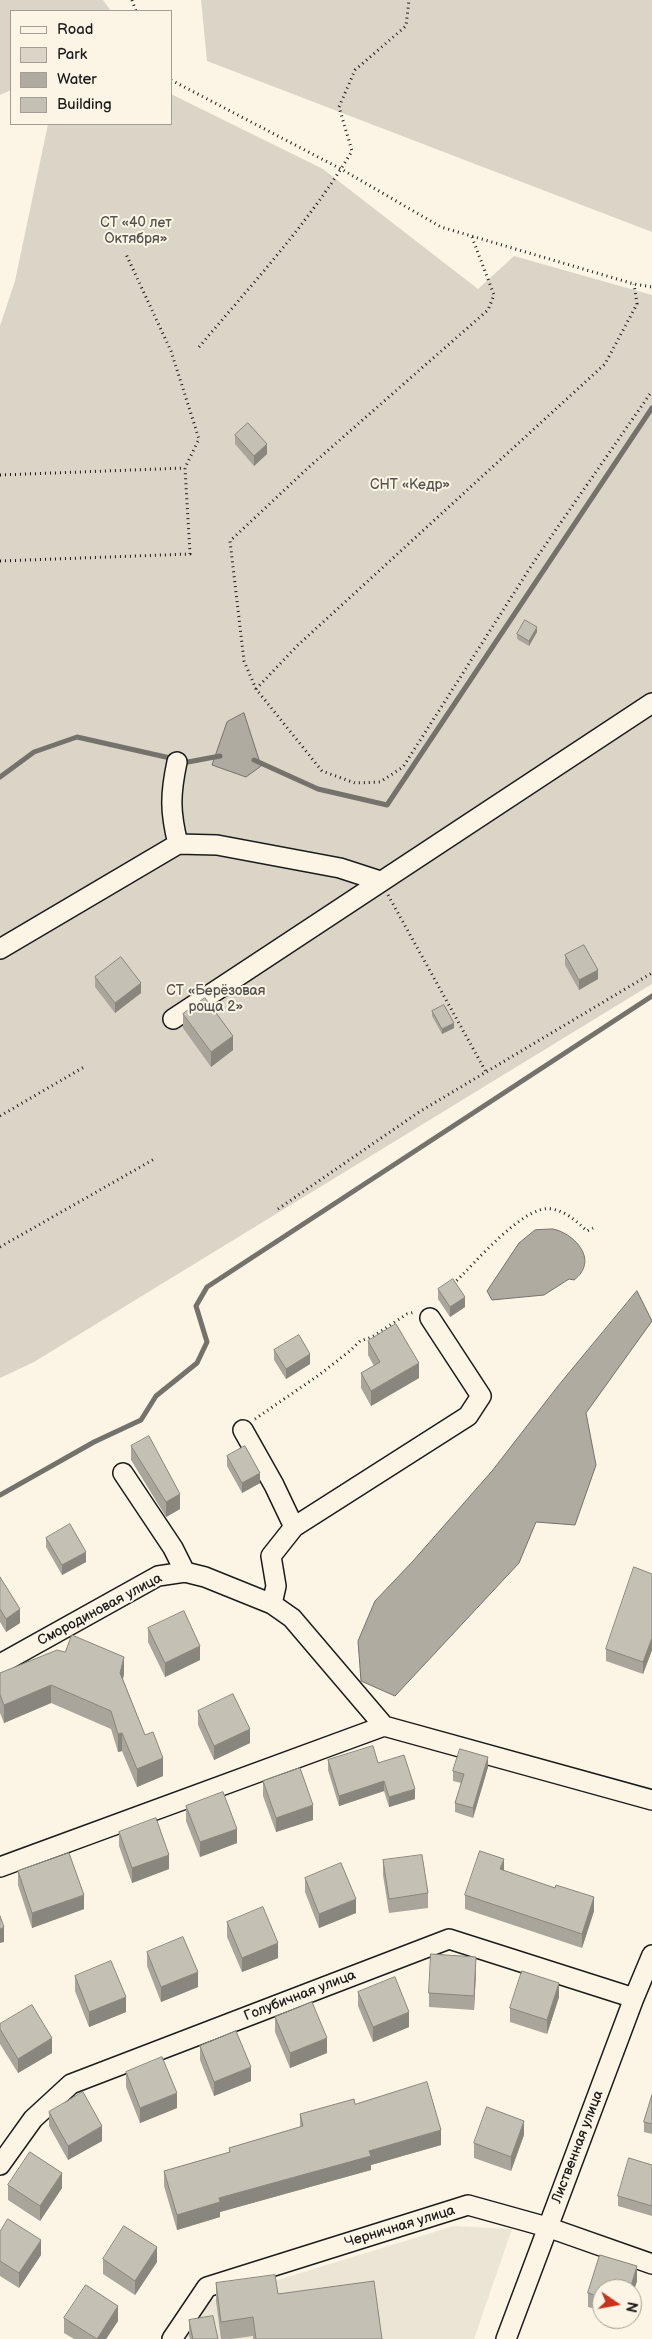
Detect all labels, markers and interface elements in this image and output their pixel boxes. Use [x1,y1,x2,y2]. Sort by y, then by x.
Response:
legend [10,10,172,125]
text: Road [57,20,93,39]
text: Park [57,45,87,64]
text: Water [57,70,97,89]
text: Building [57,95,112,114]
park label: СТ «40 лет Октября» [100,215,172,248]
park label: СНТ «Кедр» [370,477,450,493]
park label: СТ «Берёзовая роща 2» [166,983,266,1016]
street label: Смородиновая улица [35,1570,165,1650]
street label: Голубичная улица [242,1967,358,2025]
street label: Лиственная улица [549,2088,607,2206]
street label: Черничная улица [343,2202,457,2252]
north arrow [592,2279,642,2329]
text: N [622,2300,641,2314]

